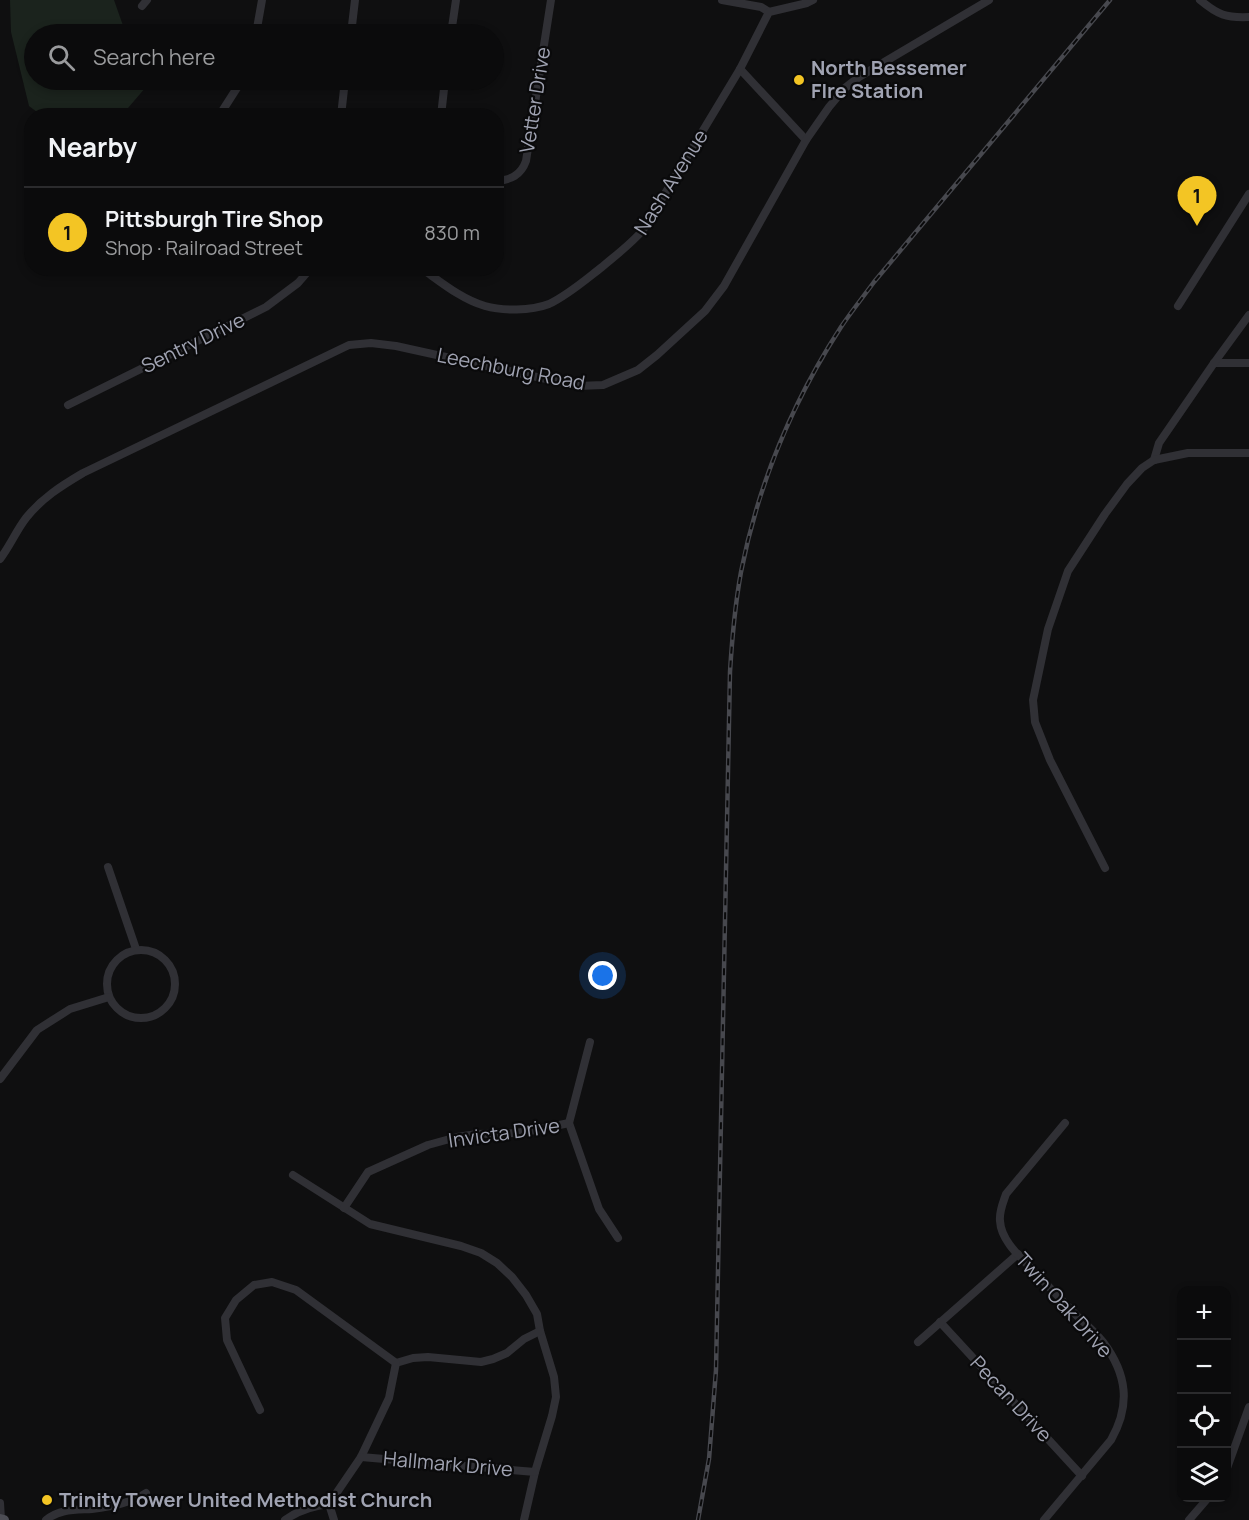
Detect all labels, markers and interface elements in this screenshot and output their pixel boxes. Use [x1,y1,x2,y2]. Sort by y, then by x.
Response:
search box [24,24,504,90]
icon: search [45,41,78,74]
text: Search here [93,42,215,72]
street label: Vetter Drive [513,45,556,155]
place label: North Bessemer FIre Station [811,54,967,104]
marker: North Bessemer FIre Station [792,73,806,87]
street label: Nash Avenue [627,124,714,240]
text: Nearby [48,129,137,165]
pin: 1 [1178,176,1216,226]
text: Pittsburgh Tire Shop [105,204,323,234]
text: 1 [63,219,72,246]
text: 830 m [424,219,480,246]
text: Shop · Railroad Street [105,234,303,261]
street label: Sentry Drive [137,306,249,379]
street label: Leechburg Road [435,341,587,396]
your location [588,961,617,990]
street label: Invicta Drive [446,1111,561,1154]
street label: Twin Oak Drive [1010,1246,1119,1363]
map controls [1177,1286,1231,1502]
button: + [1177,1286,1231,1340]
button: − [1177,1340,1231,1394]
street label: Pecan Drive [965,1350,1058,1448]
button: locate [1177,1394,1231,1448]
street label: Hallmark Drive [382,1444,514,1483]
button: layers [1177,1448,1231,1502]
place label: Trinity Tower United Methodist Church [59,1486,432,1513]
marker: Trinity Tower United Methodist Church [40,1493,54,1507]

